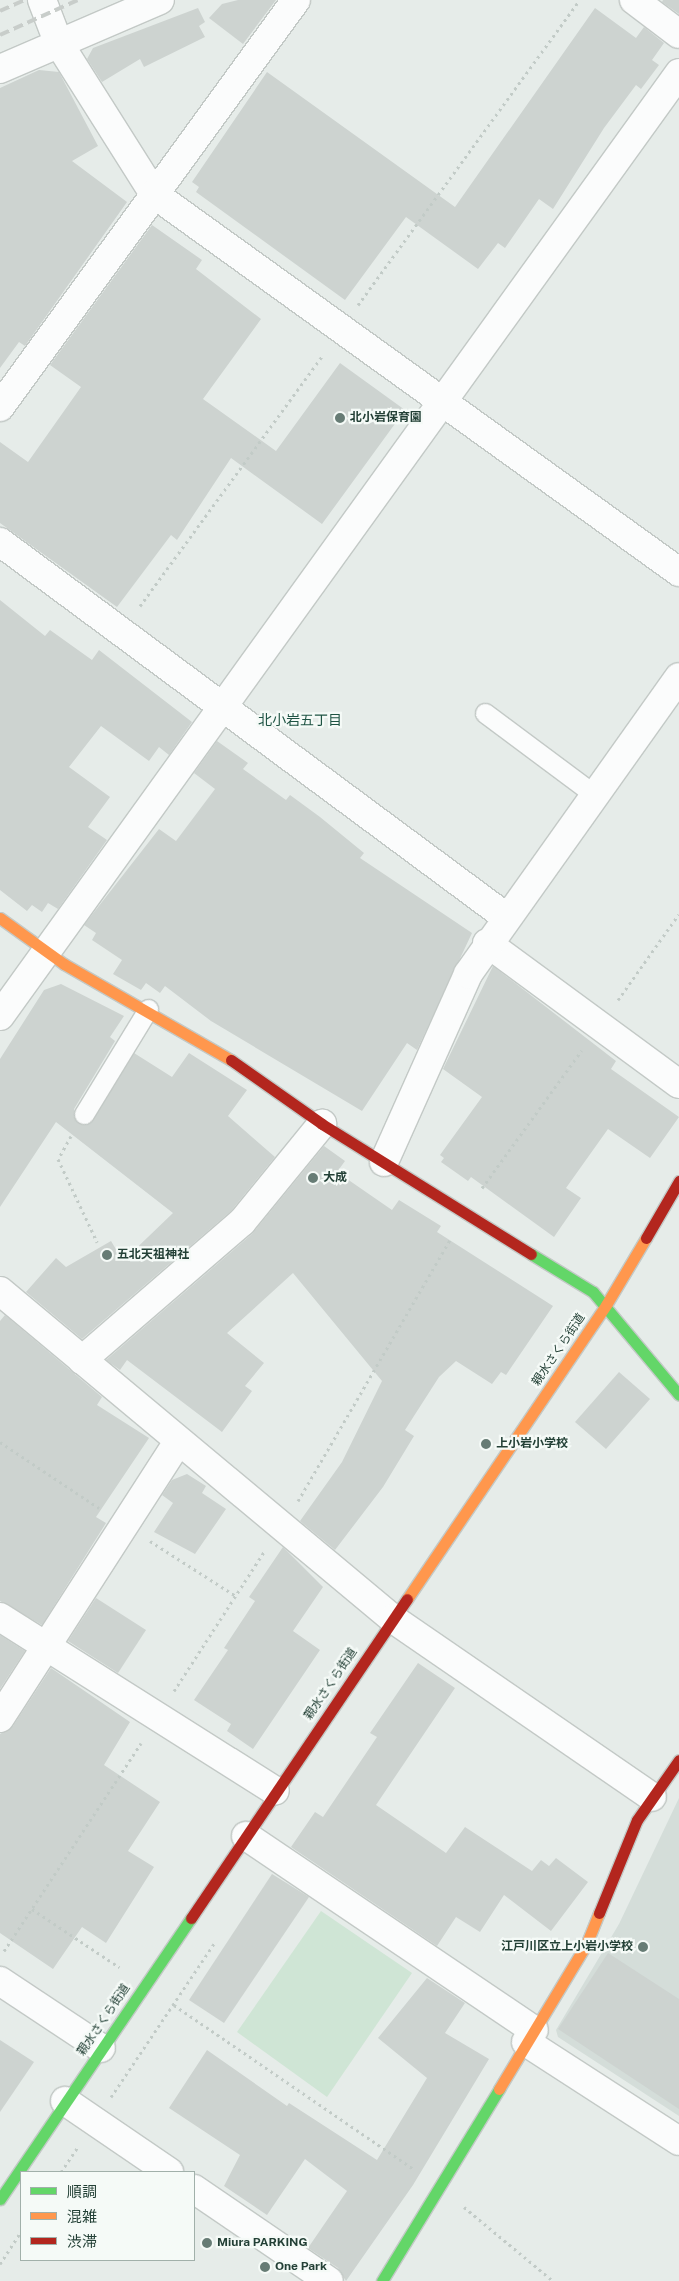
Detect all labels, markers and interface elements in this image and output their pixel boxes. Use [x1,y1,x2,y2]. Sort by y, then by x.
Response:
place label: 北小岩保育園 [350,411,422,425]
marker: 北小岩保育園 [334,412,346,424]
district label: 北小岩五丁目 [258,712,342,728]
place label: 大成 [323,1171,347,1185]
marker: 大成 [307,1172,319,1184]
place label: 五北天祖神社 [117,1248,189,1262]
marker: 五北天祖神社 [101,1249,113,1261]
street label: 親水さくら街道 [530,1311,588,1389]
place label: 上小岩小学校 [496,1437,568,1451]
marker: 上小岩小学校 [480,1438,492,1450]
street label: 親水さくら街道 [302,1645,360,1723]
place label: 江戸川区立上小岩小学校 [501,1940,633,1954]
marker: 江戸川区立上小岩小学校 [637,1941,649,1953]
street label: 親水さくら街道 [75,1981,133,2059]
legend [20,2171,195,2261]
text: 順調 [67,2183,97,2200]
text: 混雑 [67,2208,97,2225]
text: 渋滞 [67,2233,97,2250]
place label: Miura PARKING [217,2236,308,2250]
marker: Miura PARKING [201,2237,213,2249]
place label: One Park [275,2260,327,2274]
marker: One Park [259,2261,271,2273]

